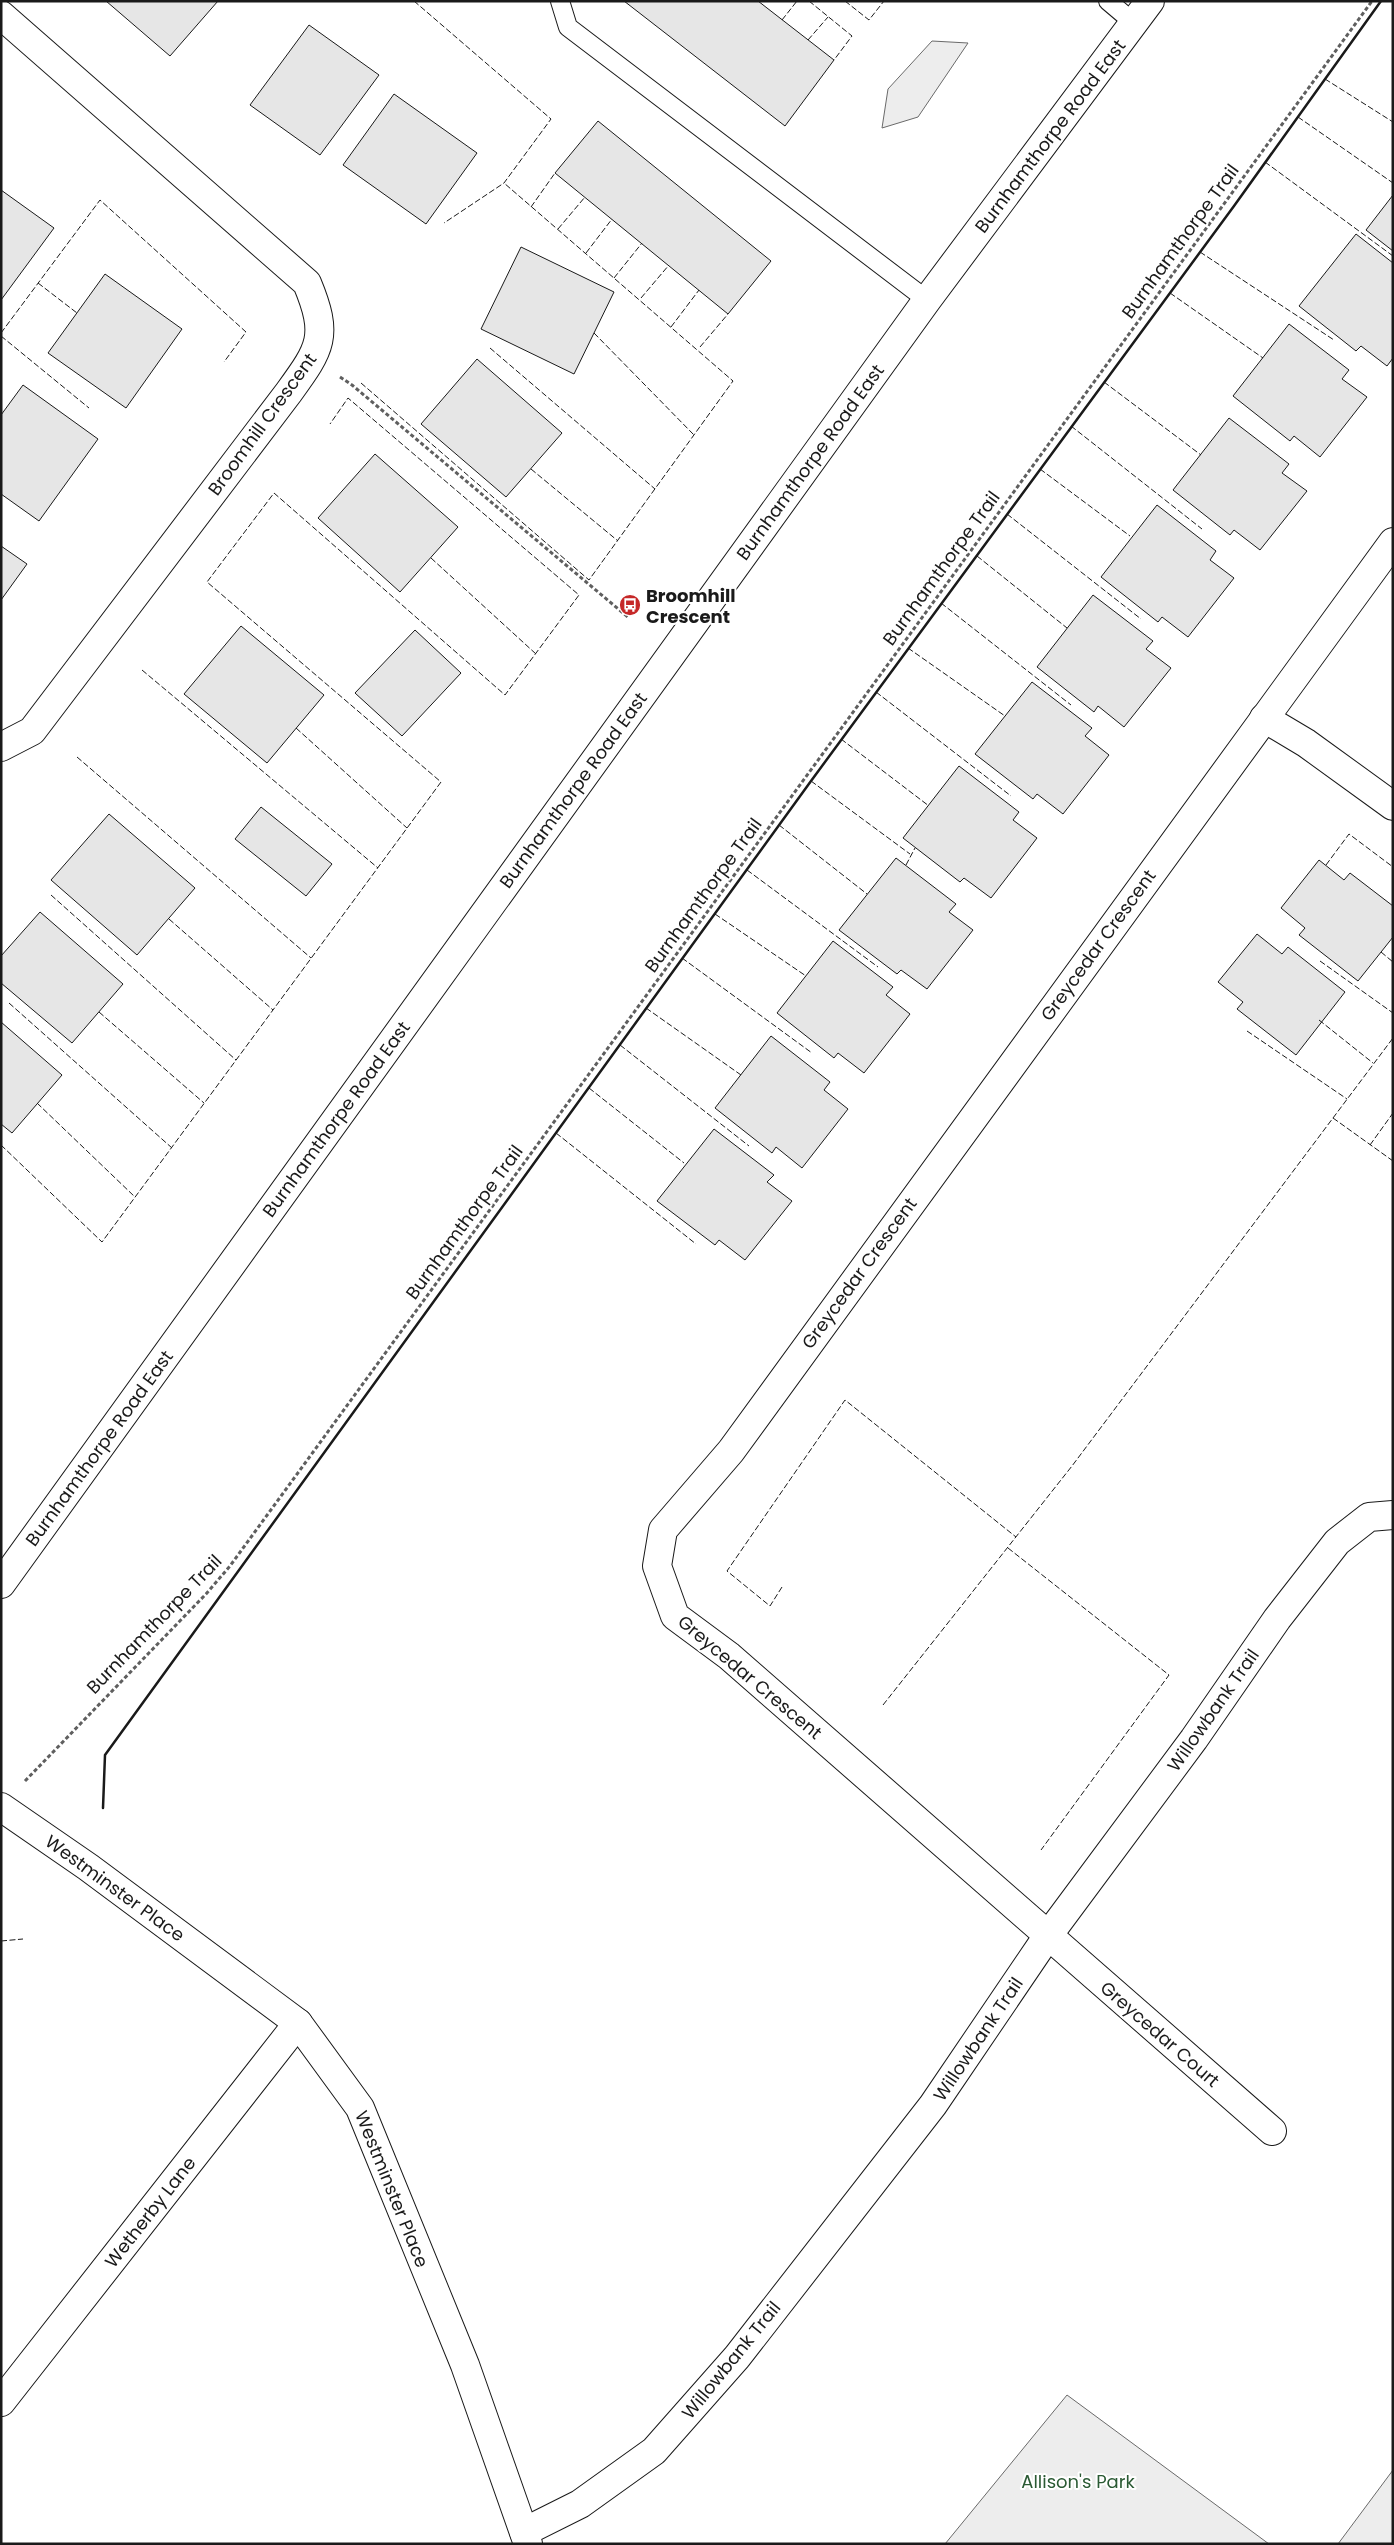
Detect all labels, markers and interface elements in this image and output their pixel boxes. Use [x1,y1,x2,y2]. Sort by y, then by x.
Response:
street label: Burnhamthorpe Road East [969,34,1131,238]
street label: Burnhamthorpe Trail [1116,159,1244,323]
street label: Broomhill Crescent [202,348,322,500]
street label: Burnhamthorpe Road East [730,359,890,565]
street label: Burnhamthorpe Trail [877,486,1005,650]
place label: Broomhill Crescent [646,583,736,629]
bus stop icon: Broomhill Crescent [618,593,642,617]
street label: Burnhamthorpe Road East [493,687,653,893]
street label: Burnhamthorpe Trail [639,813,767,977]
street label: Greycedar Crescent [1035,864,1161,1026]
street label: Burnhamthorpe Road East [256,1016,416,1222]
street label: Burnhamthorpe Trail [400,1140,528,1304]
street label: Greycedar Crescent [796,1192,922,1354]
street label: Burnhamthorpe Road East [19,1345,179,1551]
street label: Burnhamthorpe Trail [81,1549,227,1699]
street label: Greycedar Crescent [673,1609,827,1745]
street label: Willowbank Trail [1161,1644,1265,1776]
street label: Westminster Place [40,1829,190,1947]
street label: Willowbank Trail [927,1972,1029,2106]
street label: Greycedar Court [1095,1975,1225,2093]
street label: Westminster Place [349,2107,435,2271]
street label: Wetherby Lane [99,2151,201,2273]
street label: Willowbank Trail [676,2296,786,2424]
park label: Allison's Park [1021,2469,1135,2494]

